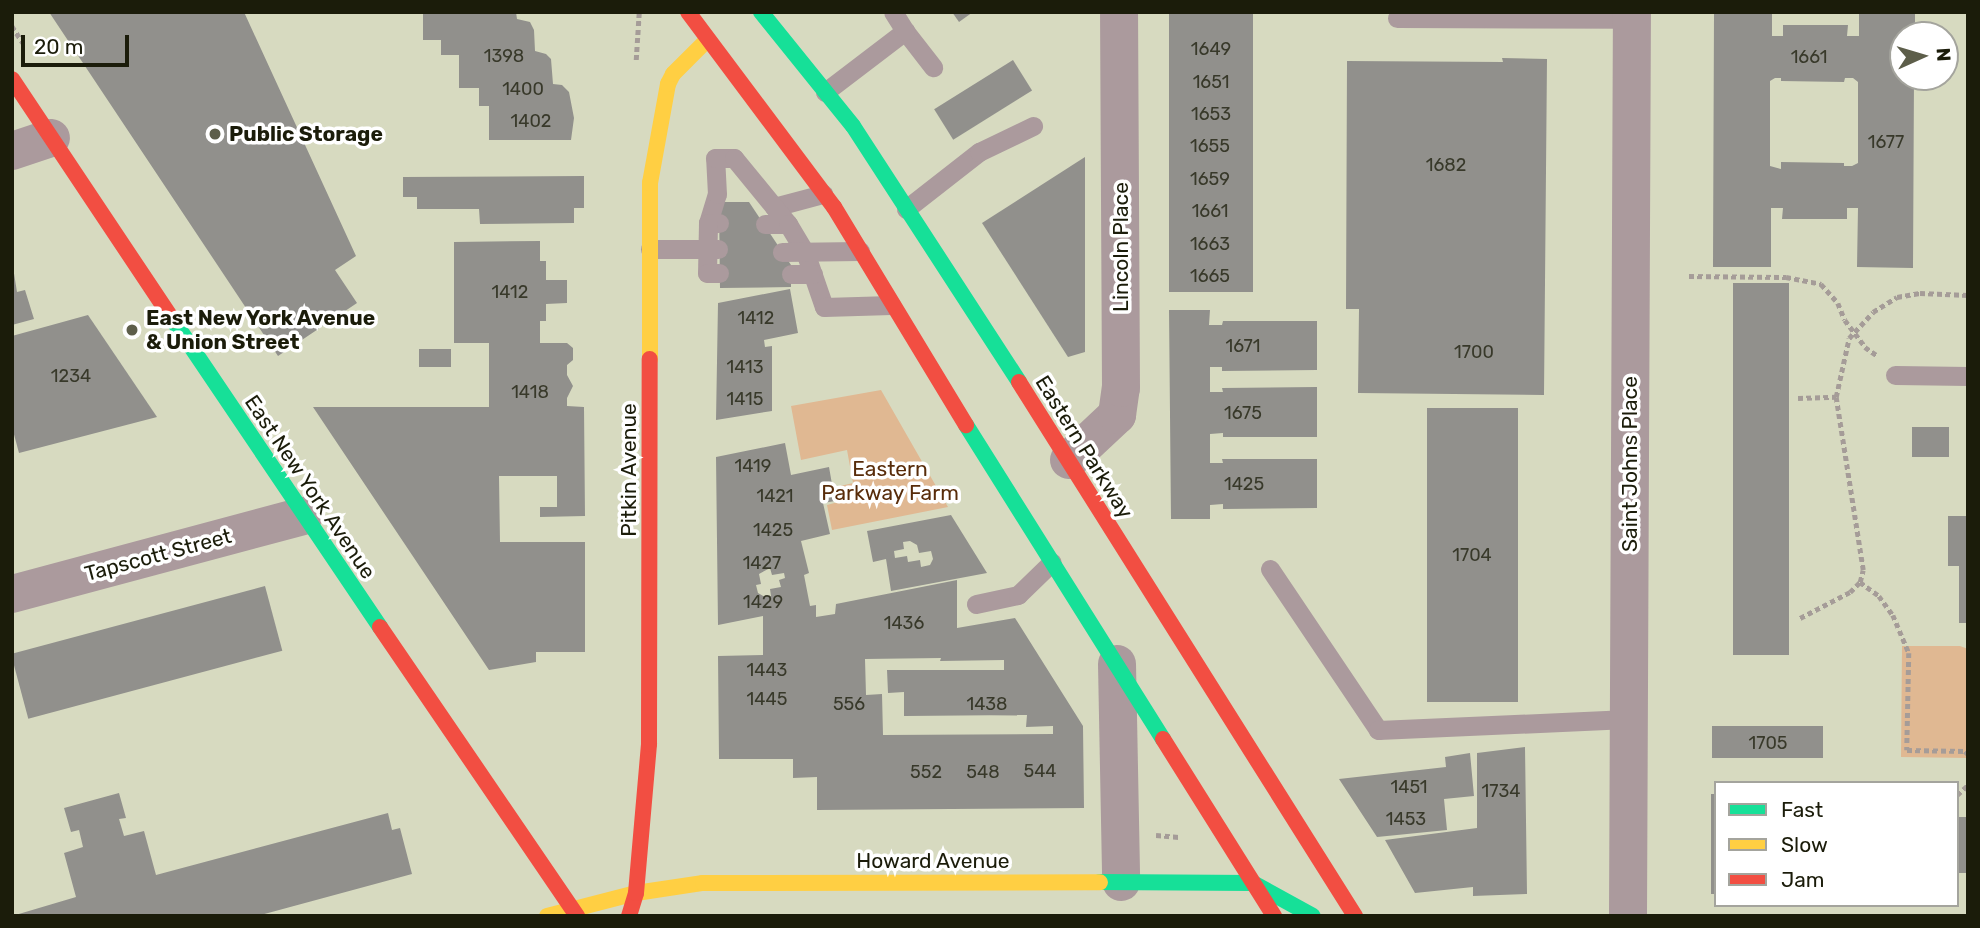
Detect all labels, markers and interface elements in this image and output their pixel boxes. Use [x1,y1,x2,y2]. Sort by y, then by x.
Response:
scale bar [24,21,133,65]
north arrow [1889,21,1959,91]
text: 20 m [34,34,83,59]
house number: 1649 [1191,38,1231,60]
house number: 1398 [484,45,524,67]
house number: 1661 [1791,46,1827,68]
text: N [1932,47,1955,62]
house number: 1651 [1193,71,1229,93]
house number: 1400 [502,78,544,100]
house number: 1653 [1191,103,1231,125]
house number: 1402 [511,110,551,132]
place label: Public Storage [229,121,383,147]
marker: Public Storage [207,126,223,142]
house number: 1677 [1868,131,1904,153]
house number: 1655 [1190,135,1230,157]
house number: 1682 [1426,154,1466,176]
house number: 1659 [1190,168,1230,190]
street label: Lincoln Place [1108,182,1134,312]
house number: 1661 [1192,200,1228,222]
house number: 1663 [1190,233,1230,255]
house number: 1665 [1190,265,1230,287]
house number: 1412 [492,281,528,303]
place label: East New York Avenue & Union Street [146,305,377,355]
house number: 1412 [738,307,774,329]
marker: East New York Avenue & Union Street [124,322,140,338]
house number: 1671 [1226,335,1260,357]
house number: 1700 [1454,341,1494,363]
house number: 1413 [726,356,764,378]
house number: 1234 [51,365,91,387]
street label: Eastern Parkway [1030,371,1138,523]
street label: Saint Johns Place [1617,376,1643,552]
house number: 1418 [511,381,549,403]
house number: 1415 [727,388,763,410]
street label: East New York Avenue [239,390,381,584]
house number: 1675 [1224,402,1262,424]
street label: Pitkin Avenue [616,403,642,537]
house number: 1419 [735,455,771,477]
park label: Eastern Parkway Farm [821,456,959,506]
house number: 1425 [1224,473,1264,495]
house number: 1421 [756,485,794,507]
house number: 1425 [753,519,793,541]
street label: Tapscott Street [82,523,234,587]
house number: 1704 [1452,544,1492,566]
house number: 1427 [743,552,781,574]
house number: 1429 [743,591,783,613]
house number: 1436 [884,612,924,634]
house number: 1443 [747,659,787,681]
house number: 1445 [747,688,787,710]
house number: 556 [833,693,865,715]
house number: 1438 [966,693,1008,715]
house number: 1705 [1748,732,1788,754]
house number: 544 [1023,760,1057,782]
house number: 552 [910,761,942,783]
house number: 548 [966,761,1000,783]
house number: 1451 [1390,776,1428,798]
house number: 1734 [1482,780,1520,802]
legend [1714,781,1959,907]
text: Fast [1781,797,1823,822]
house number: 1453 [1386,808,1426,830]
text: Slow [1781,832,1828,857]
street label: Howard Avenue [856,848,1010,874]
text: Jam [1781,867,1825,892]

